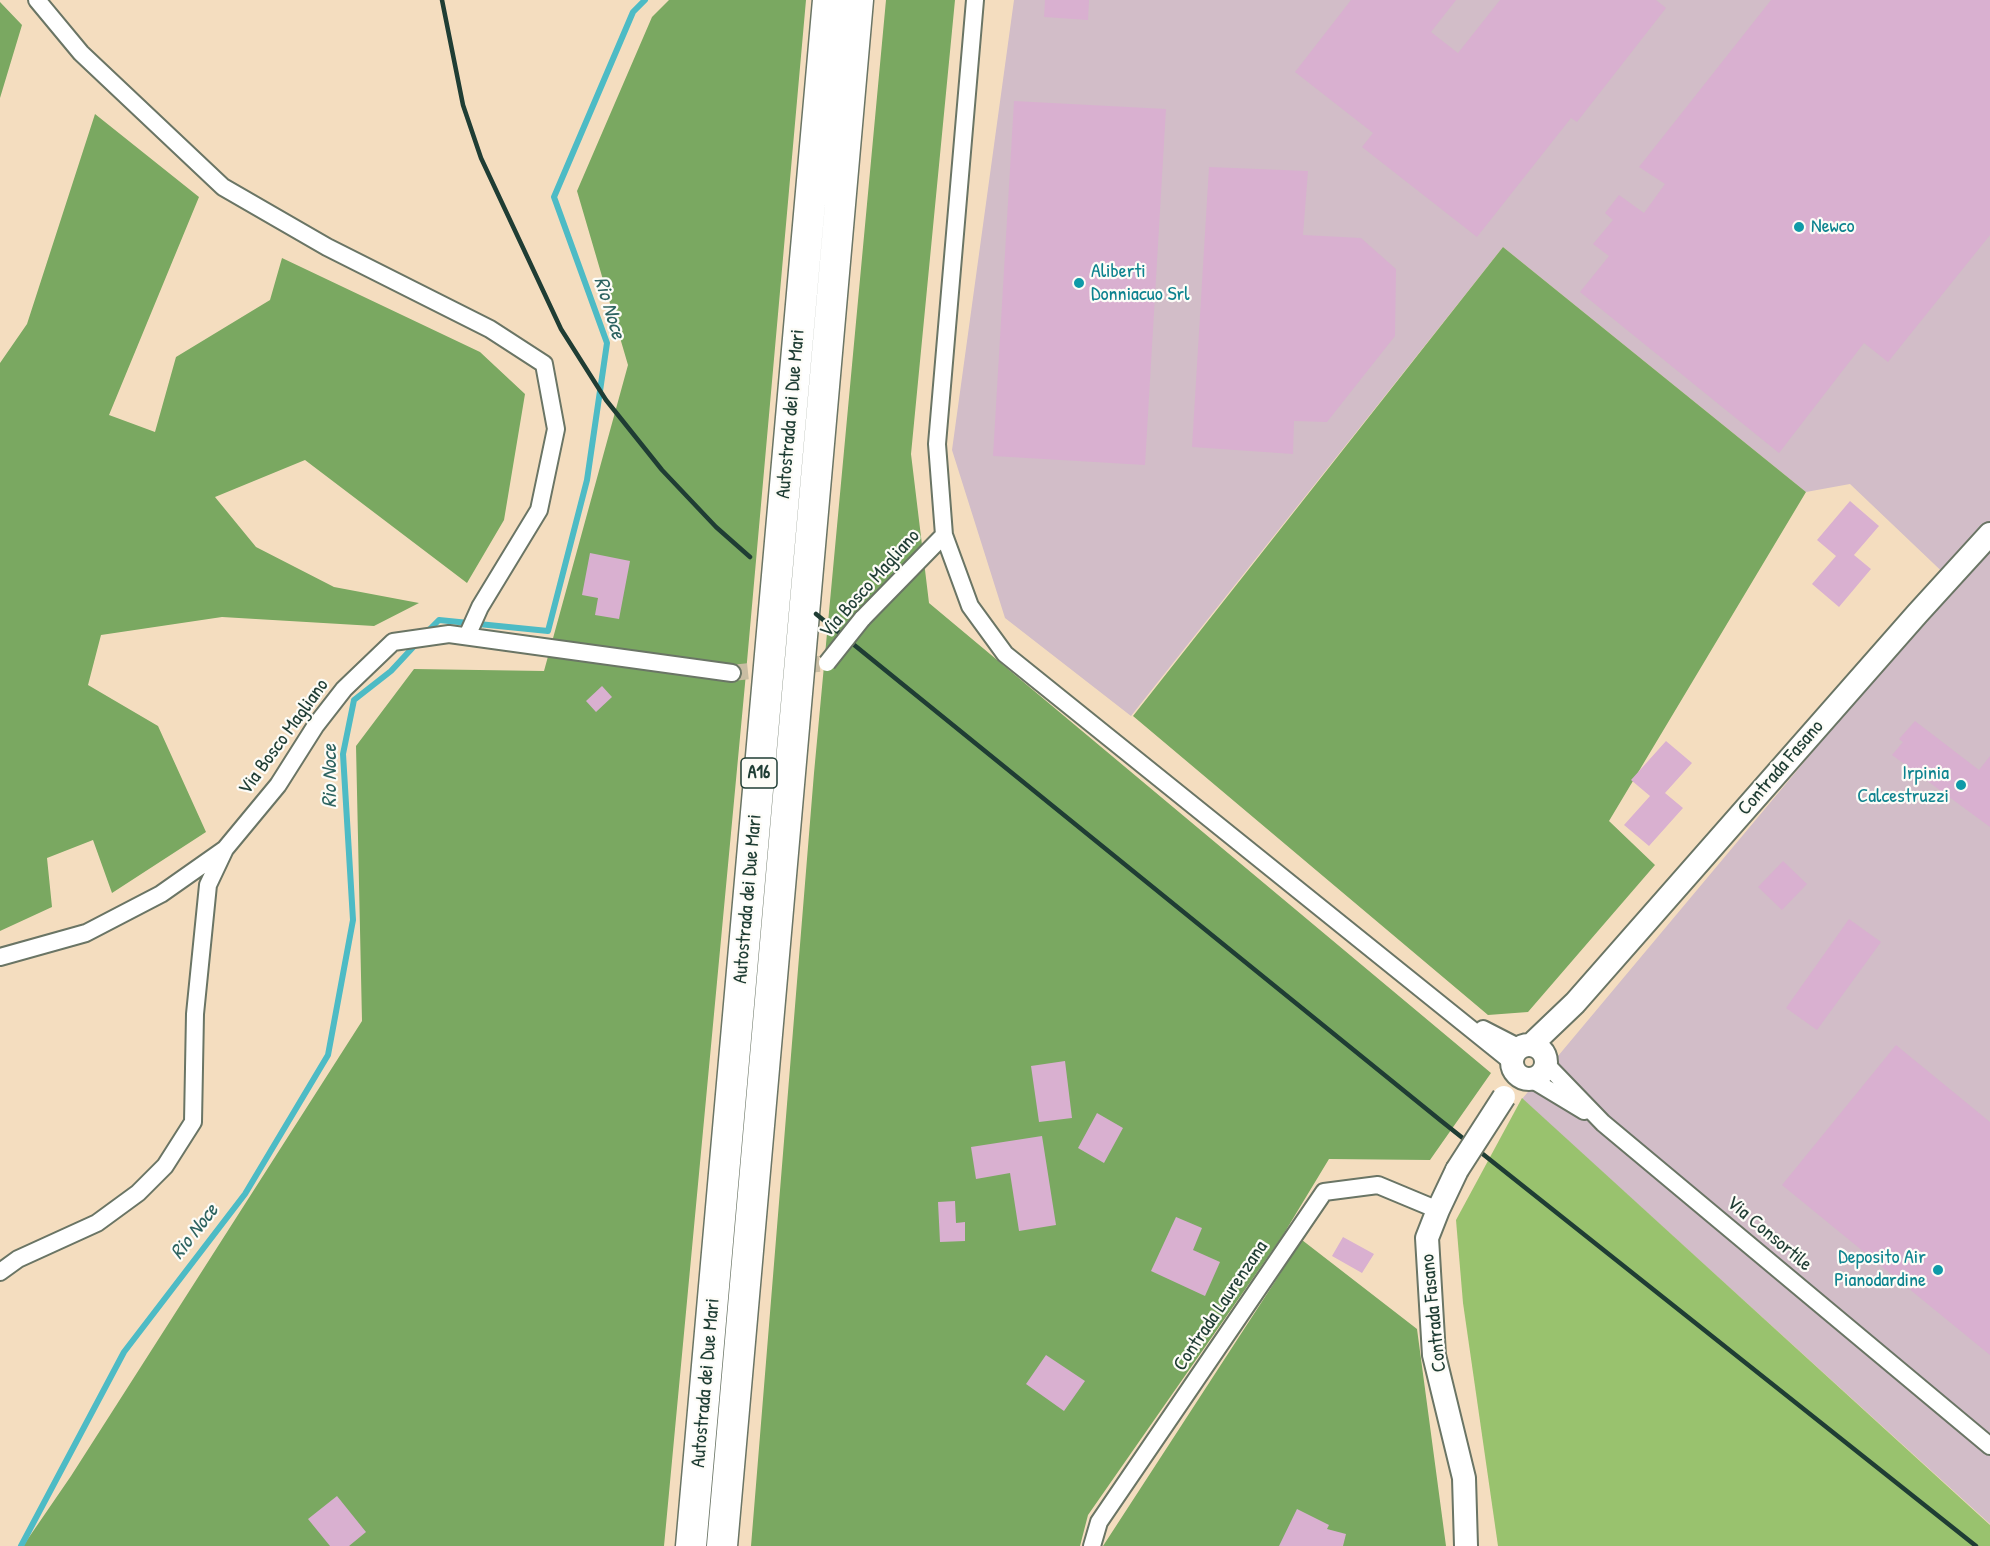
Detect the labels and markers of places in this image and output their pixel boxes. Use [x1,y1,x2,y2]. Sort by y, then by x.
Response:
place label: Newco [1811,215,1855,239]
marker: Newco [1792,220,1806,234]
place label: Aliberti Donniacuo Srl [1091,260,1190,307]
marker: Aliberti Donniacuo Srl [1072,276,1086,290]
place label: Irpinia Calcestruzzi [1857,762,1949,809]
marker: Irpinia Calcestruzzi [1954,778,1968,792]
place label: Deposito Air Pianodardine [1834,1246,1926,1293]
marker: Deposito Air Pianodardine [1931,1263,1945,1277]

